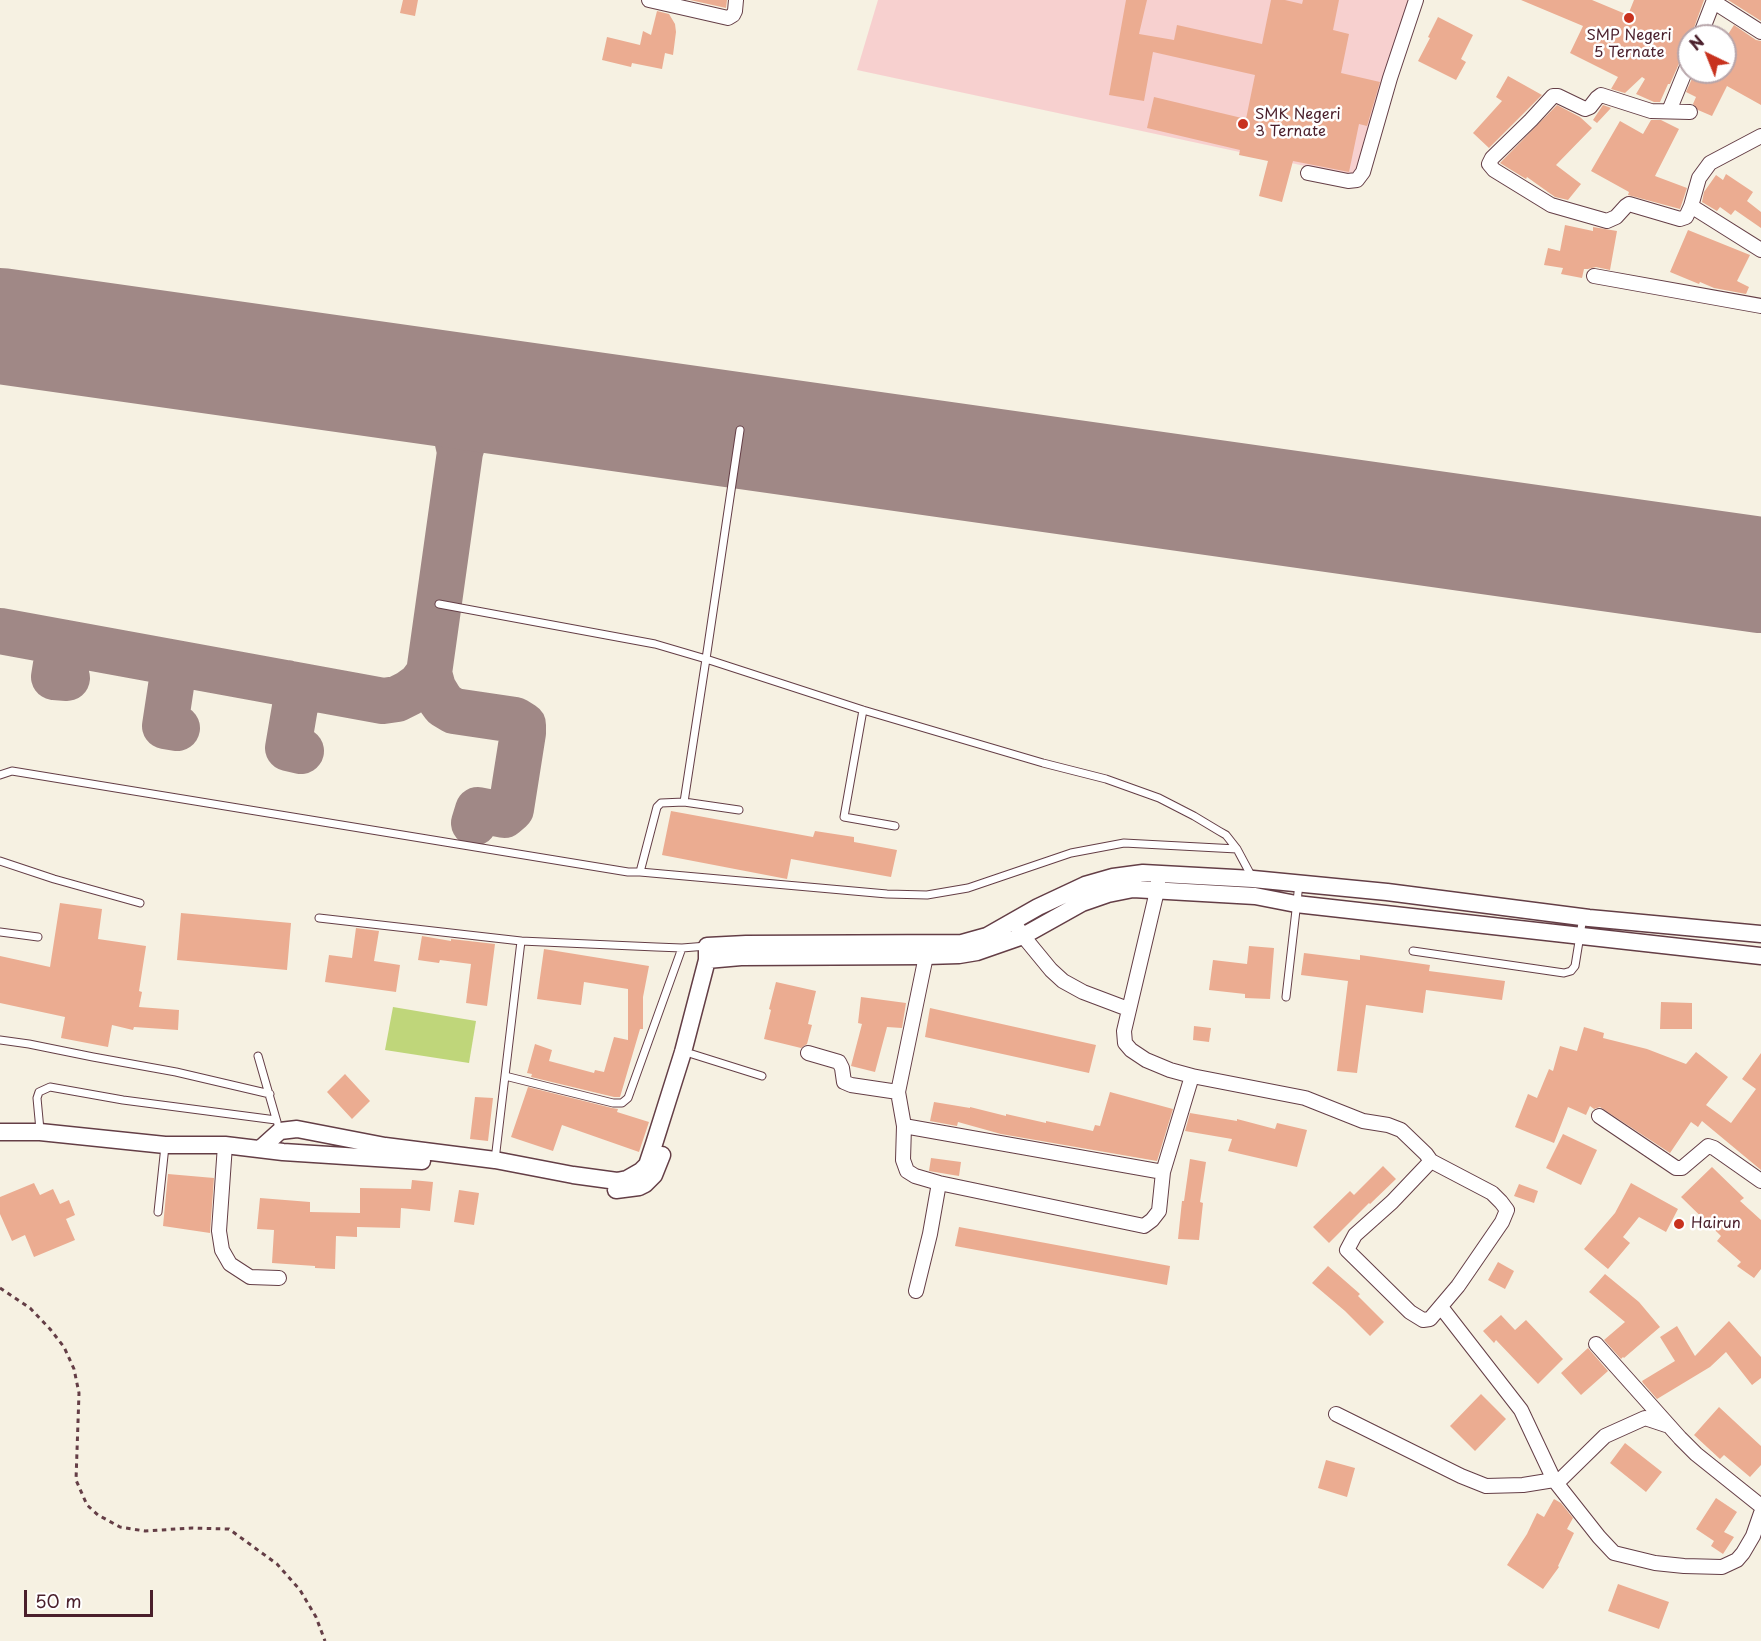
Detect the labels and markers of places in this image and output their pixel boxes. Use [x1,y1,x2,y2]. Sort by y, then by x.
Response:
marker: SMP Negeri 5 Ternate [1622,11,1636,25]
place label: SMP Negeri 5 Ternate [1586,27,1672,62]
place label: SMK Negeri 3 Ternate [1255,106,1341,141]
marker: SMK Negeri 3 Ternate [1236,117,1250,131]
place label: Hairun [1691,1215,1741,1233]
marker: Hairun [1672,1217,1686,1231]

